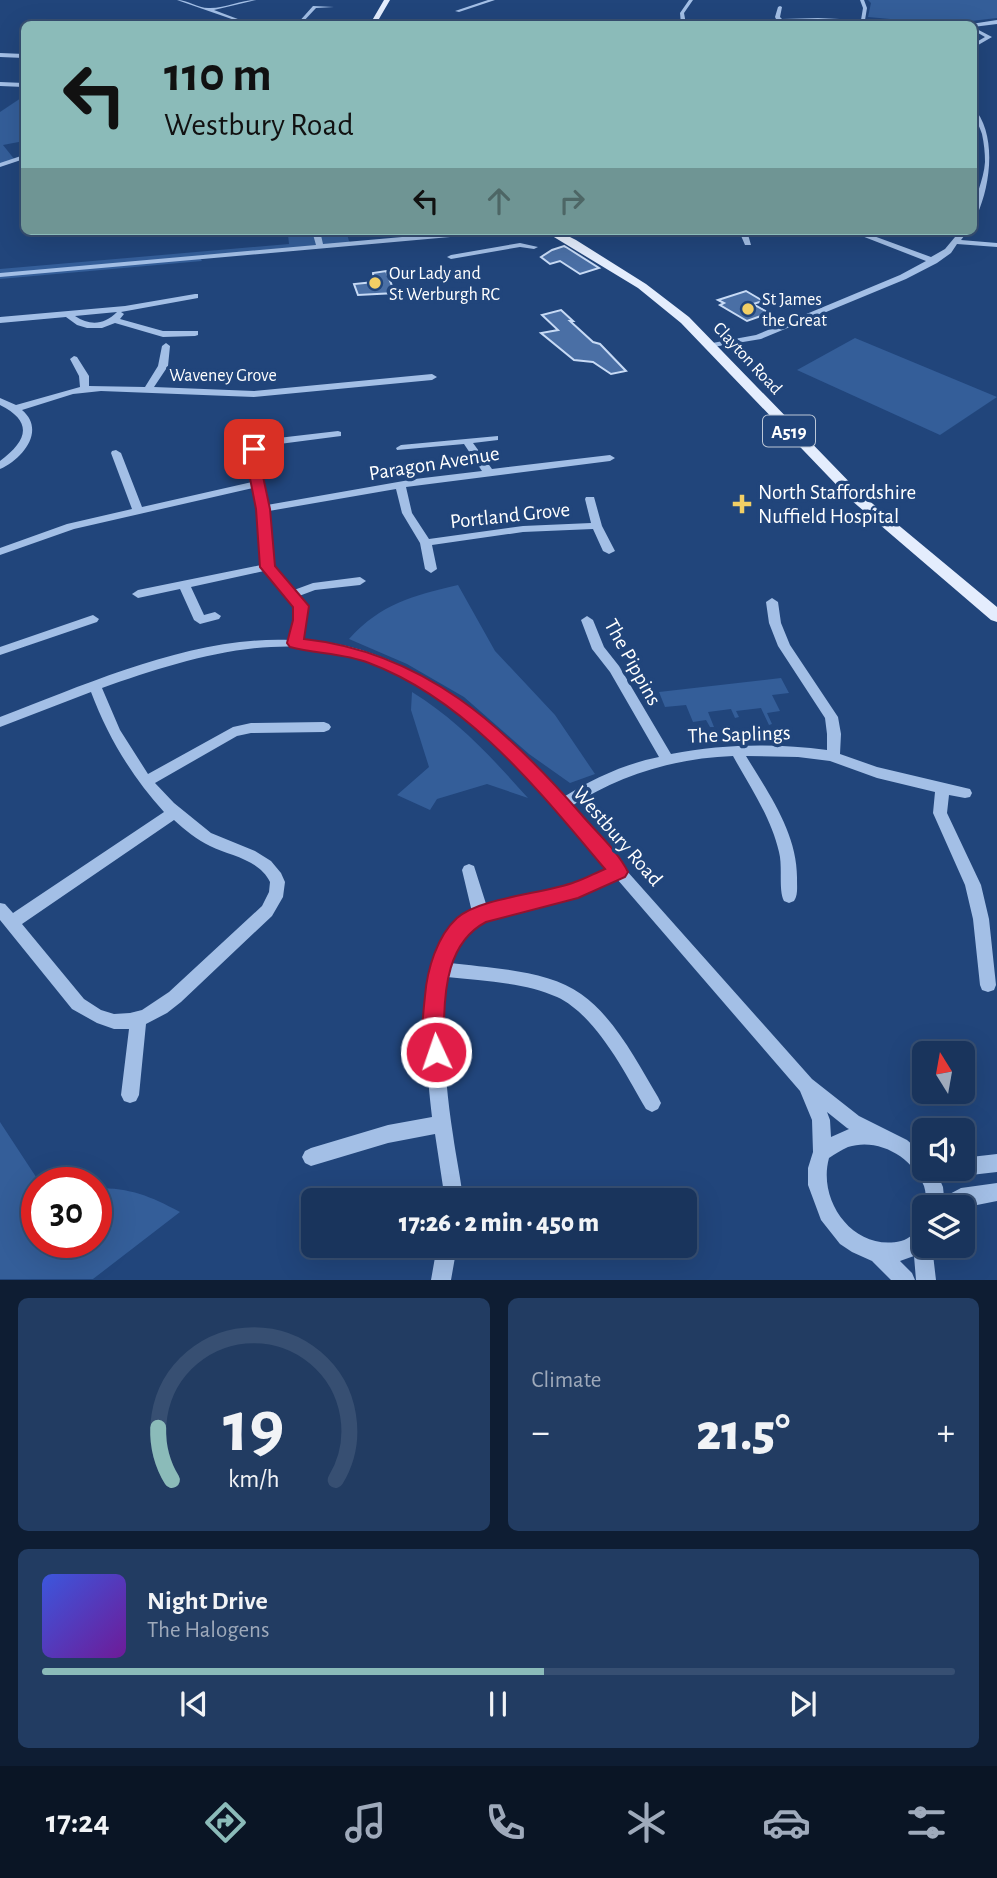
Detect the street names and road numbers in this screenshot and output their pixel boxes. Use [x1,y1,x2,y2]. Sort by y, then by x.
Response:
street label: Clayton Road [709,319,785,398]
street label: Waveney Grove [169,367,277,385]
road number: A519 [763,416,815,446]
street label: Paragon Avenue [367,443,501,484]
street label: Portland Grove [449,499,571,532]
street label: The Pippins [600,616,665,709]
street label: The Saplings [687,722,791,747]
street label: Westbury Road [569,782,666,890]

